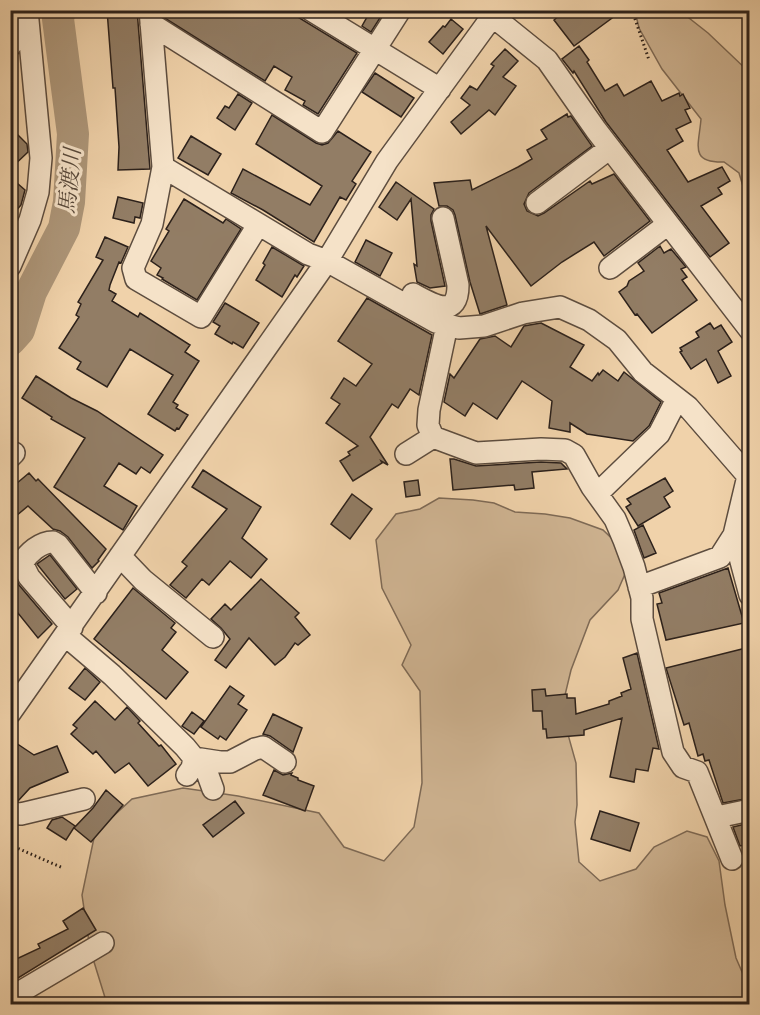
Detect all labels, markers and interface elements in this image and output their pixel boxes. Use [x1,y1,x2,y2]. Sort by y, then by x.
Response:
water label: 馬渡川 [53,145,86,215]

